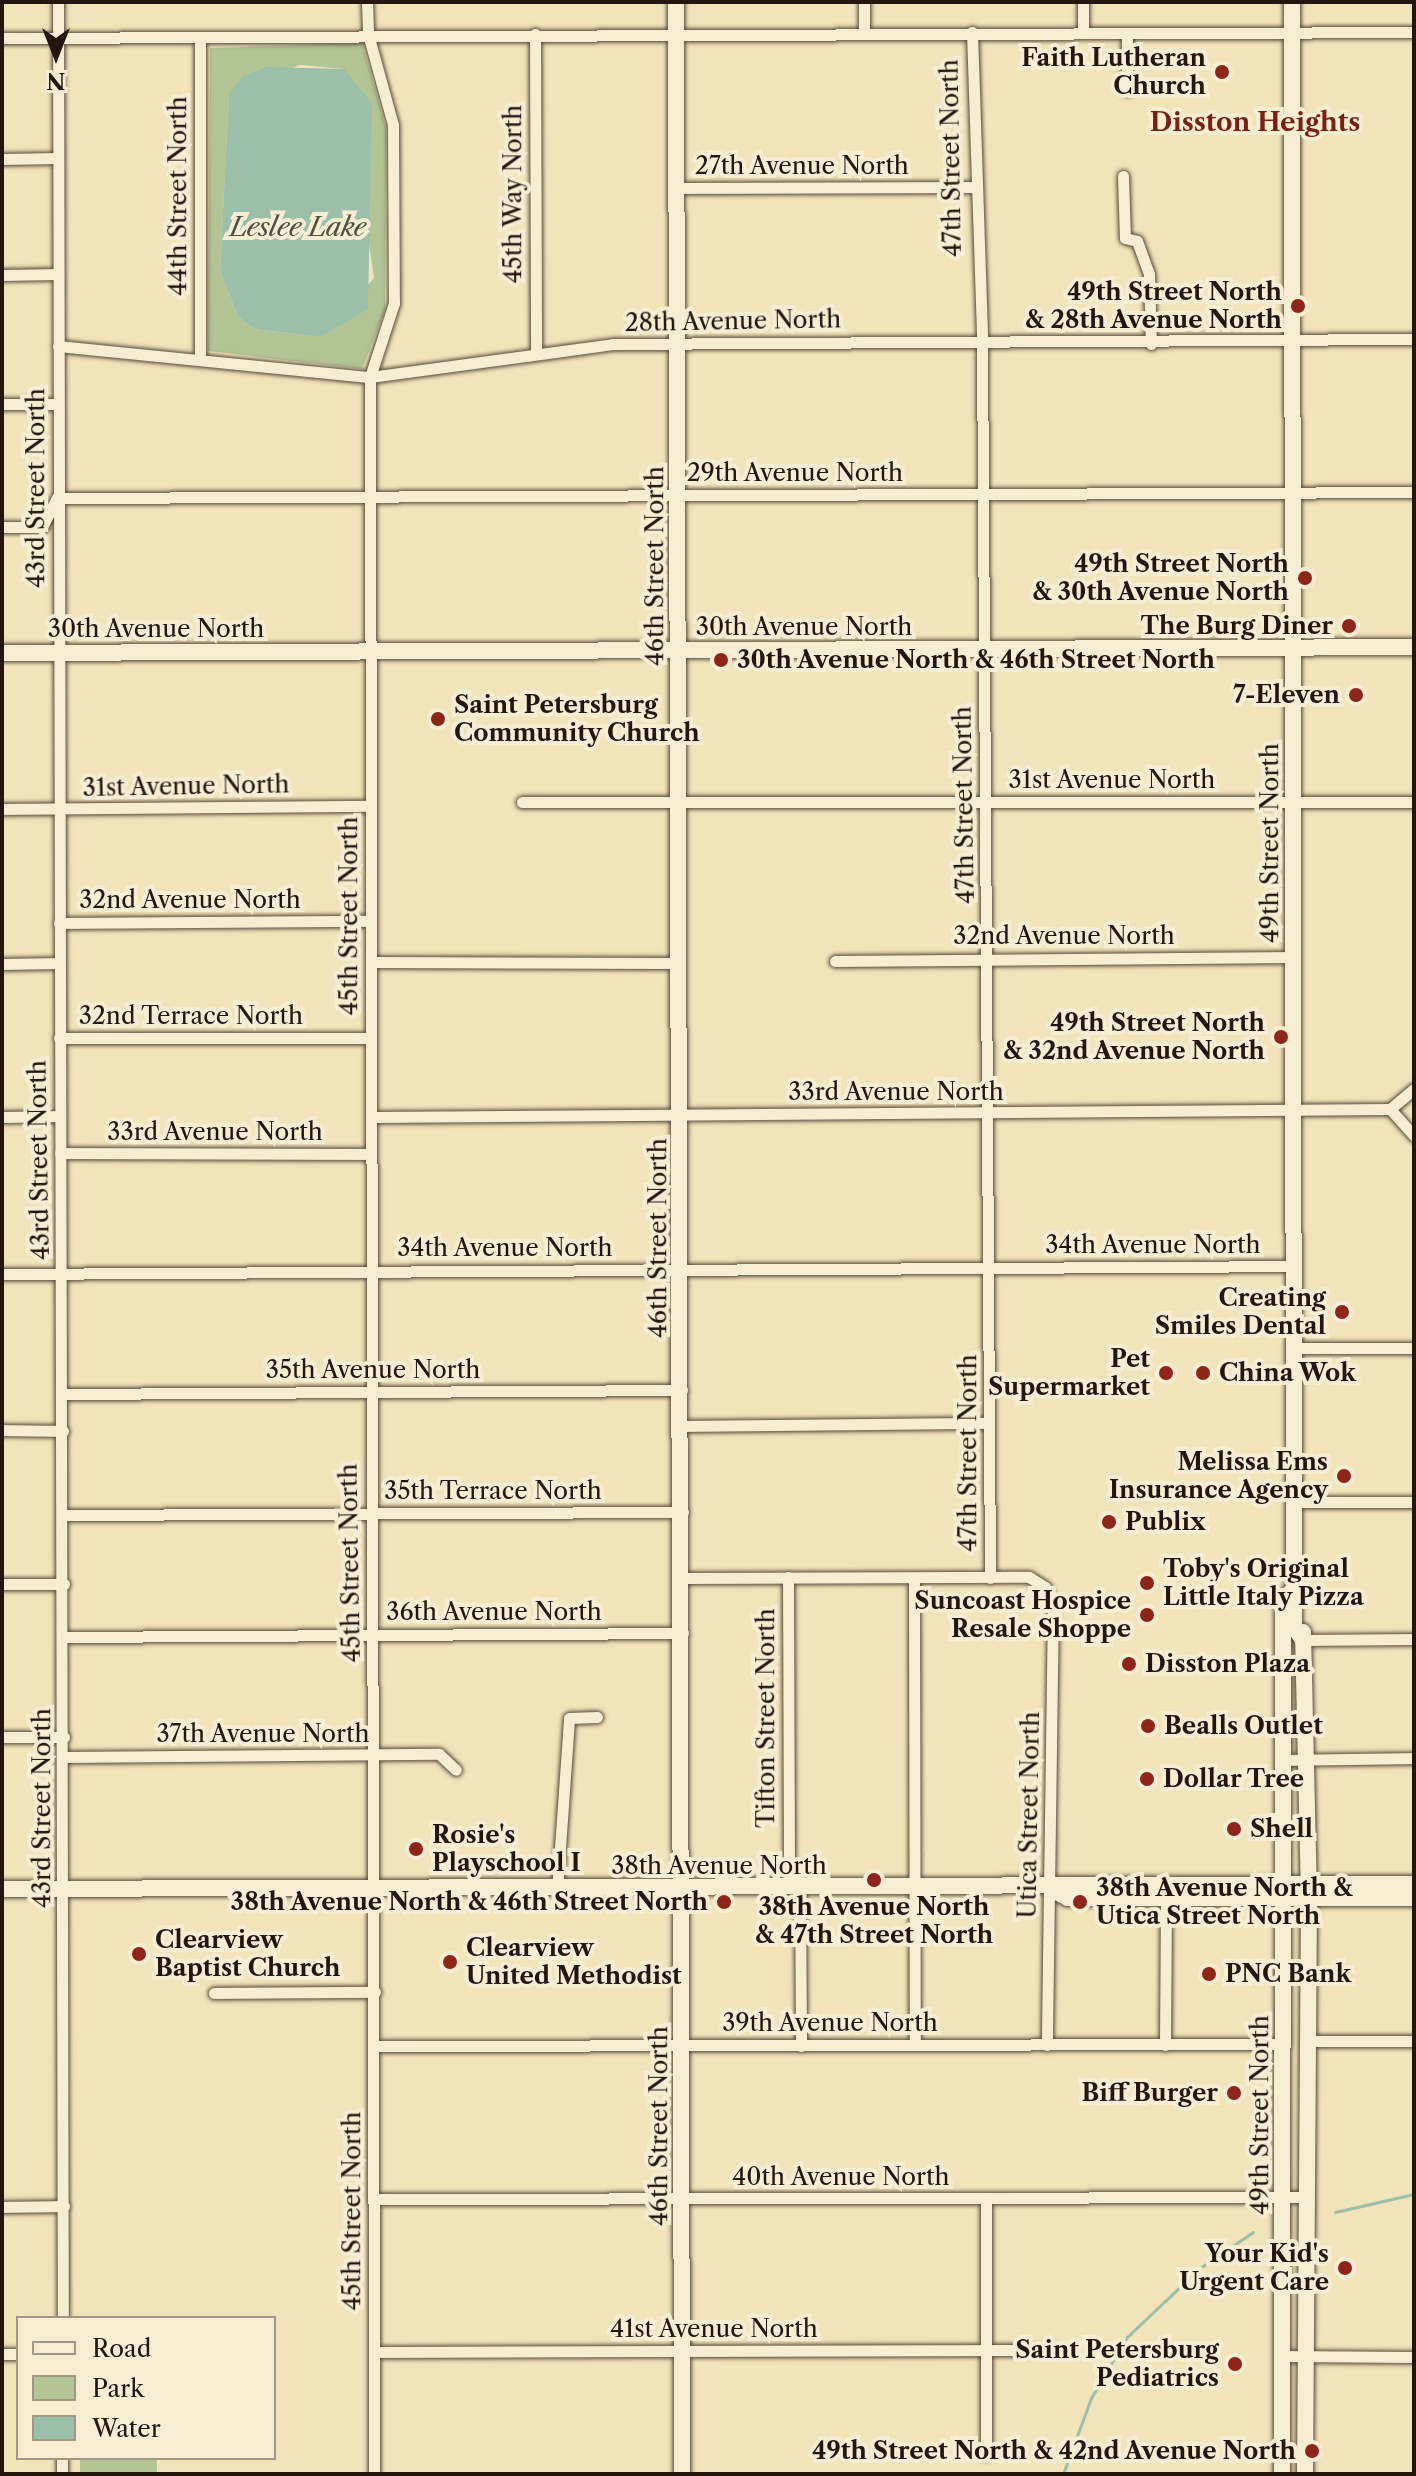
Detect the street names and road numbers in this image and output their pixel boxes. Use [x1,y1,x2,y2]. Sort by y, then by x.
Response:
street label: 47th Street North [935,59,967,257]
street label: 44th Street North [164,96,192,296]
street label: 45th Way North [499,104,527,284]
street label: 27th Avenue North [695,152,909,180]
street label: 28th Avenue North [624,305,842,337]
street label: 43rd Street North [22,388,50,588]
street label: 29th Avenue North [686,459,904,487]
street label: 46th Street North [641,466,669,666]
street label: 30th Avenue North [695,613,913,641]
street label: 30th Avenue North [47,615,265,643]
street label: 47th Street North [948,706,980,904]
street label: 49th Street North [1256,743,1284,943]
street label: 31st Avenue North [1008,766,1216,794]
street label: 31st Avenue North [82,770,290,802]
street label: 45th Street North [335,817,363,1015]
street label: 32nd Avenue North [79,886,301,914]
street label: 32nd Avenue North [953,922,1175,950]
street label: 32nd Terrace North [79,1002,303,1030]
street label: 43rd Street North [23,1060,55,1260]
street label: 33rd Avenue North [788,1078,1004,1106]
street label: 33rd Avenue North [107,1118,323,1146]
street label: 46th Street North [644,1138,672,1338]
street label: 34th Avenue North [1045,1231,1261,1259]
street label: 34th Avenue North [397,1234,613,1262]
street label: 47th Street North [954,1354,982,1552]
street label: 35th Avenue North [265,1356,481,1384]
street label: 45th Street North [334,1463,366,1663]
street label: 35th Terrace North [384,1477,602,1505]
street label: 36th Avenue North [386,1598,602,1626]
street label: Tifton Street North [752,1608,780,1828]
street label: 43rd Street North [28,1708,56,1908]
street label: Utica Street North [1013,1711,1045,1919]
street label: 37th Avenue North [156,1720,370,1748]
street label: 38th Avenue North [611,1852,827,1880]
street label: 39th Avenue North [722,2009,938,2037]
street label: 49th Street North [1246,2015,1274,2215]
street label: 46th Street North [645,2026,673,2226]
street label: 45th Street North [338,2112,366,2310]
street label: 40th Avenue North [732,2163,950,2191]
street label: 41st Avenue North [610,2315,818,2343]

